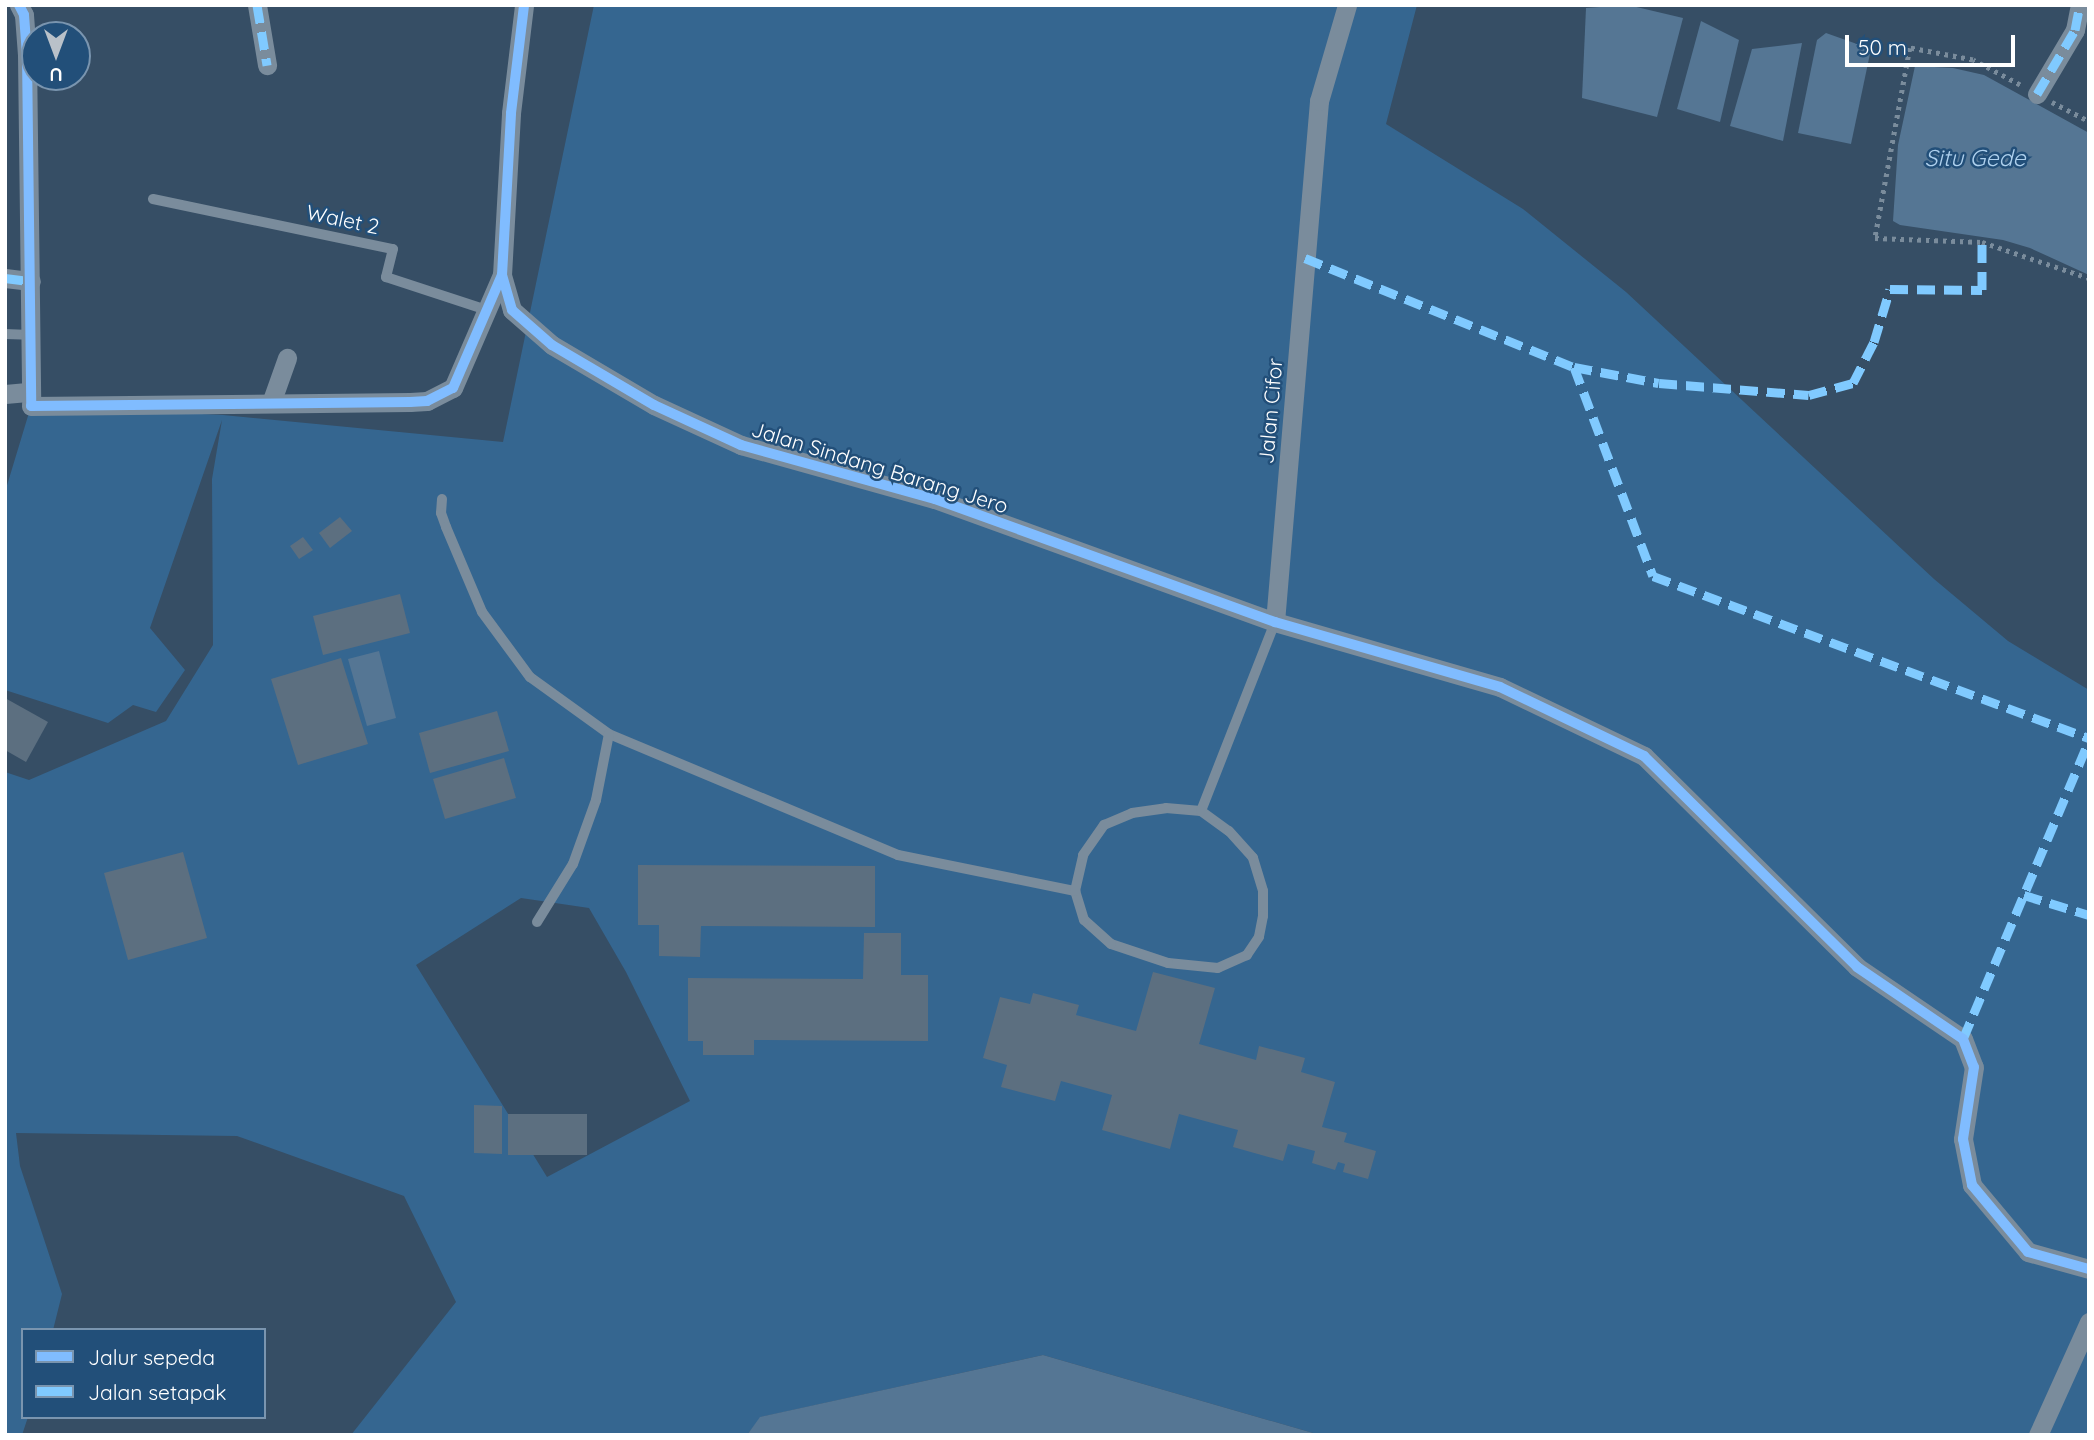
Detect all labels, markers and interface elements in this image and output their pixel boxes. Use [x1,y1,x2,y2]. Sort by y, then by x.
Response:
north arrow [21,21,91,91]
scale bar [1849,21,2019,65]
text: 50 m [1858,34,1907,60]
text: U [49,63,63,87]
water label: Situ Gede [1925,144,2025,172]
street label: Walet 2 [304,199,382,239]
street label: Jalan Cifor [1253,357,1287,465]
street label: Jalan Sindang Barang Jero [749,416,1011,518]
legend [21,1328,266,1419]
text: Jalur sepeda [88,1344,215,1370]
text: Jalan setapak [88,1379,226,1405]

